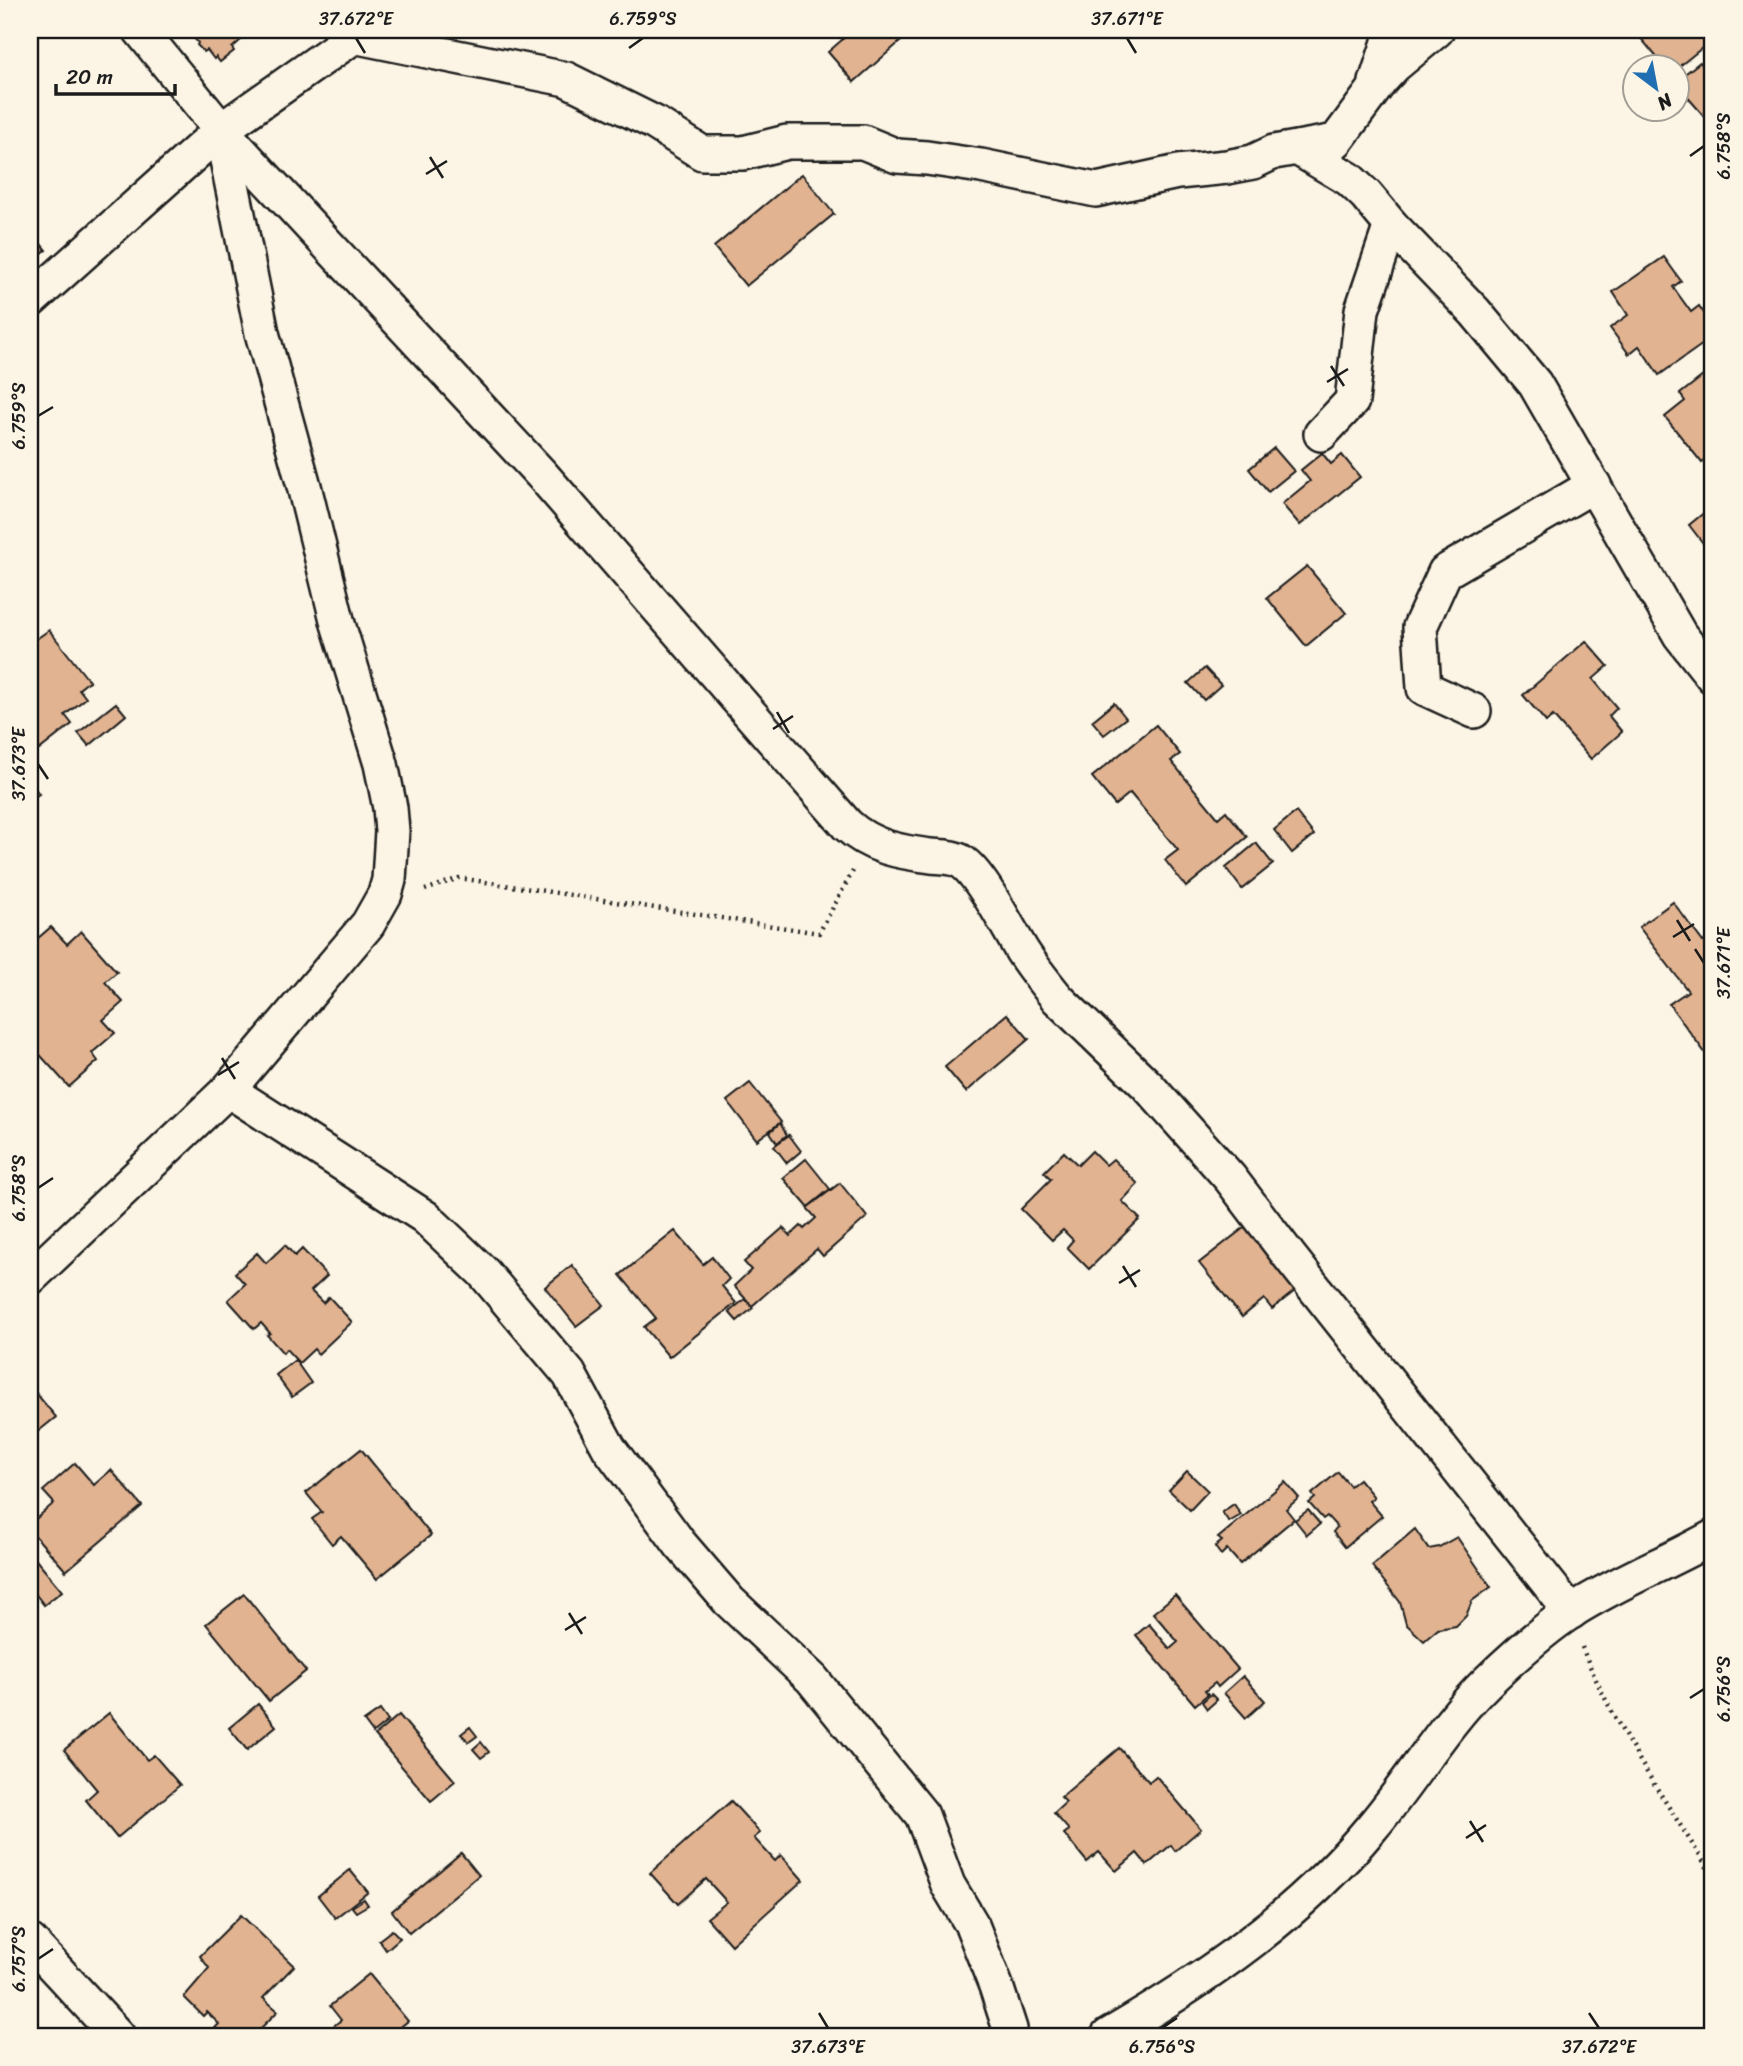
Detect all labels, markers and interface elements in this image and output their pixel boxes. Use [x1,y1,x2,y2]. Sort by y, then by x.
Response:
text: 37.672°E [319,3,394,35]
text: 6.759°S [610,3,677,35]
text: 37.671°E [1091,3,1164,35]
scale bar [56,52,175,96]
north arrow [1620,52,1690,122]
text: 20 m [66,58,113,96]
text: N [1650,84,1680,120]
text: 6.758°S [1708,113,1740,179]
text: 6.759°S [3,383,35,450]
text: 37.673°E [3,726,35,801]
text: 37.671°E [1708,926,1740,999]
text: 6.758°S [3,1155,35,1221]
text: 6.756°S [1708,1656,1740,1722]
text: 6.757°S [3,1926,35,1992]
text: 37.673°E [791,2031,866,2063]
text: 6.756°S [1129,2031,1195,2063]
text: 37.672°E [1562,2031,1637,2063]

